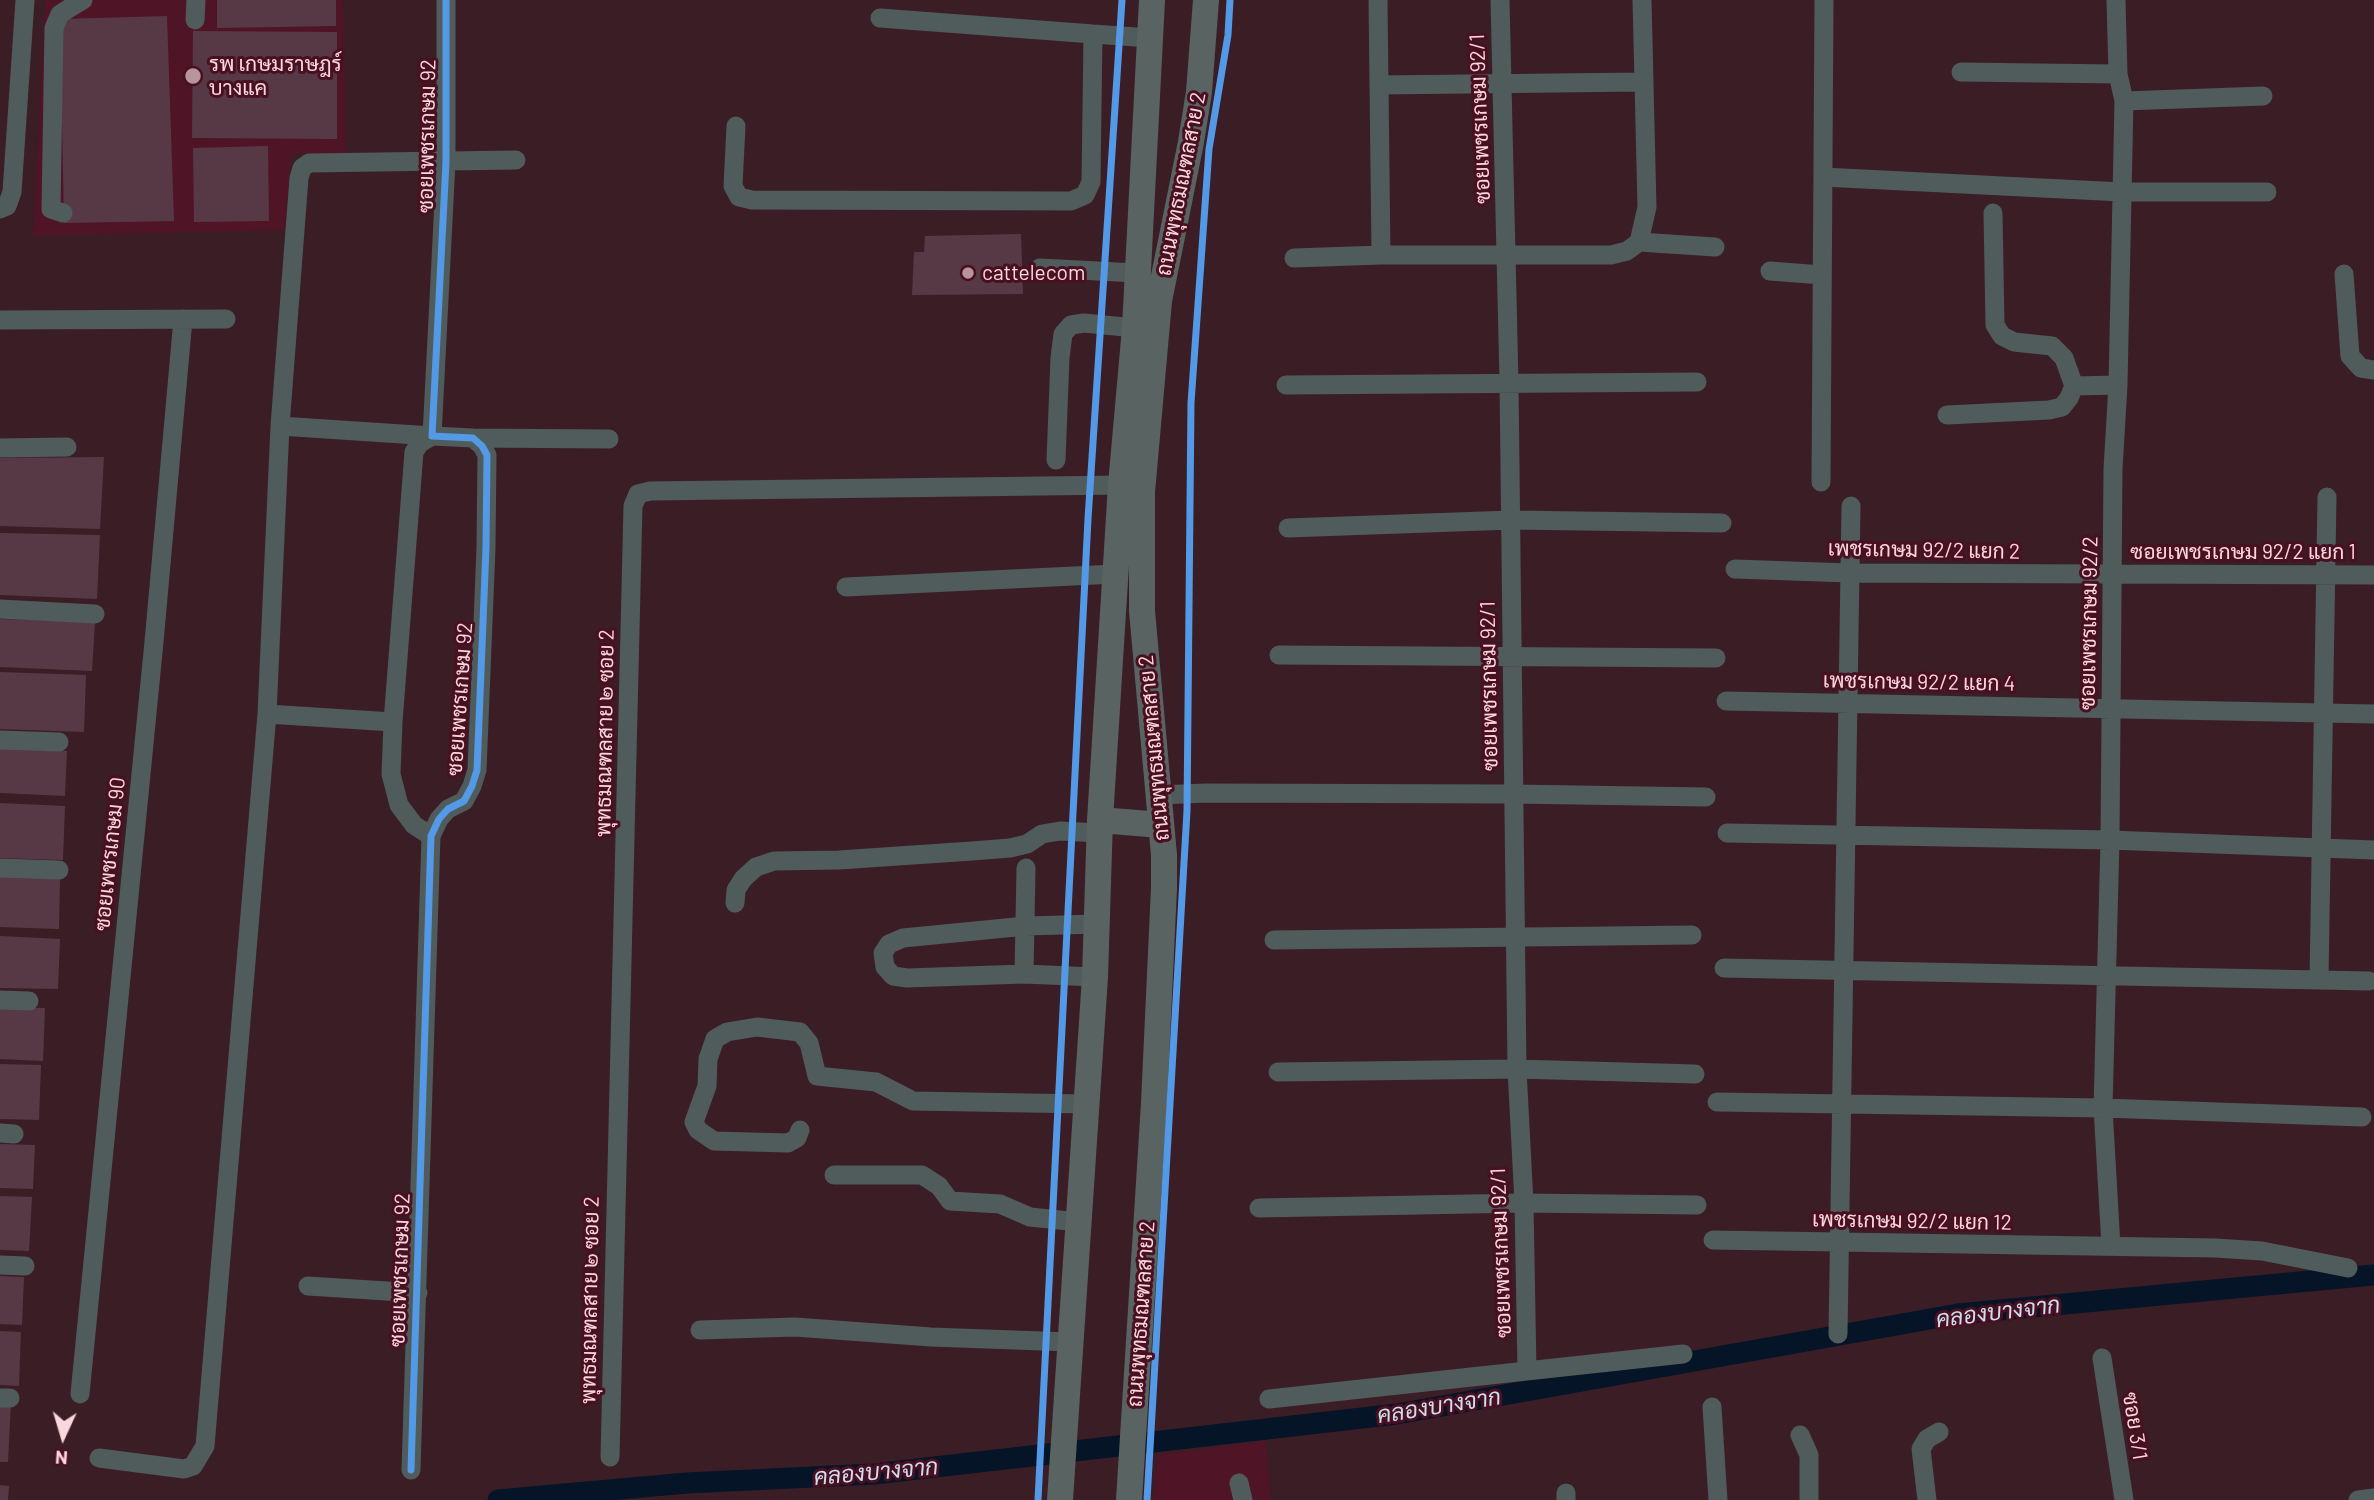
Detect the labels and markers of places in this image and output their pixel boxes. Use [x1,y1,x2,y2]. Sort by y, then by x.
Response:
place label: รพ เกษมราษฎร์ บางแค [209,51,342,101]
marker: รพ เกษมราษฎร์ บางแค [183,66,203,86]
place label: cattelecom [982,260,1085,286]
marker: cattelecom [960,265,976,281]

